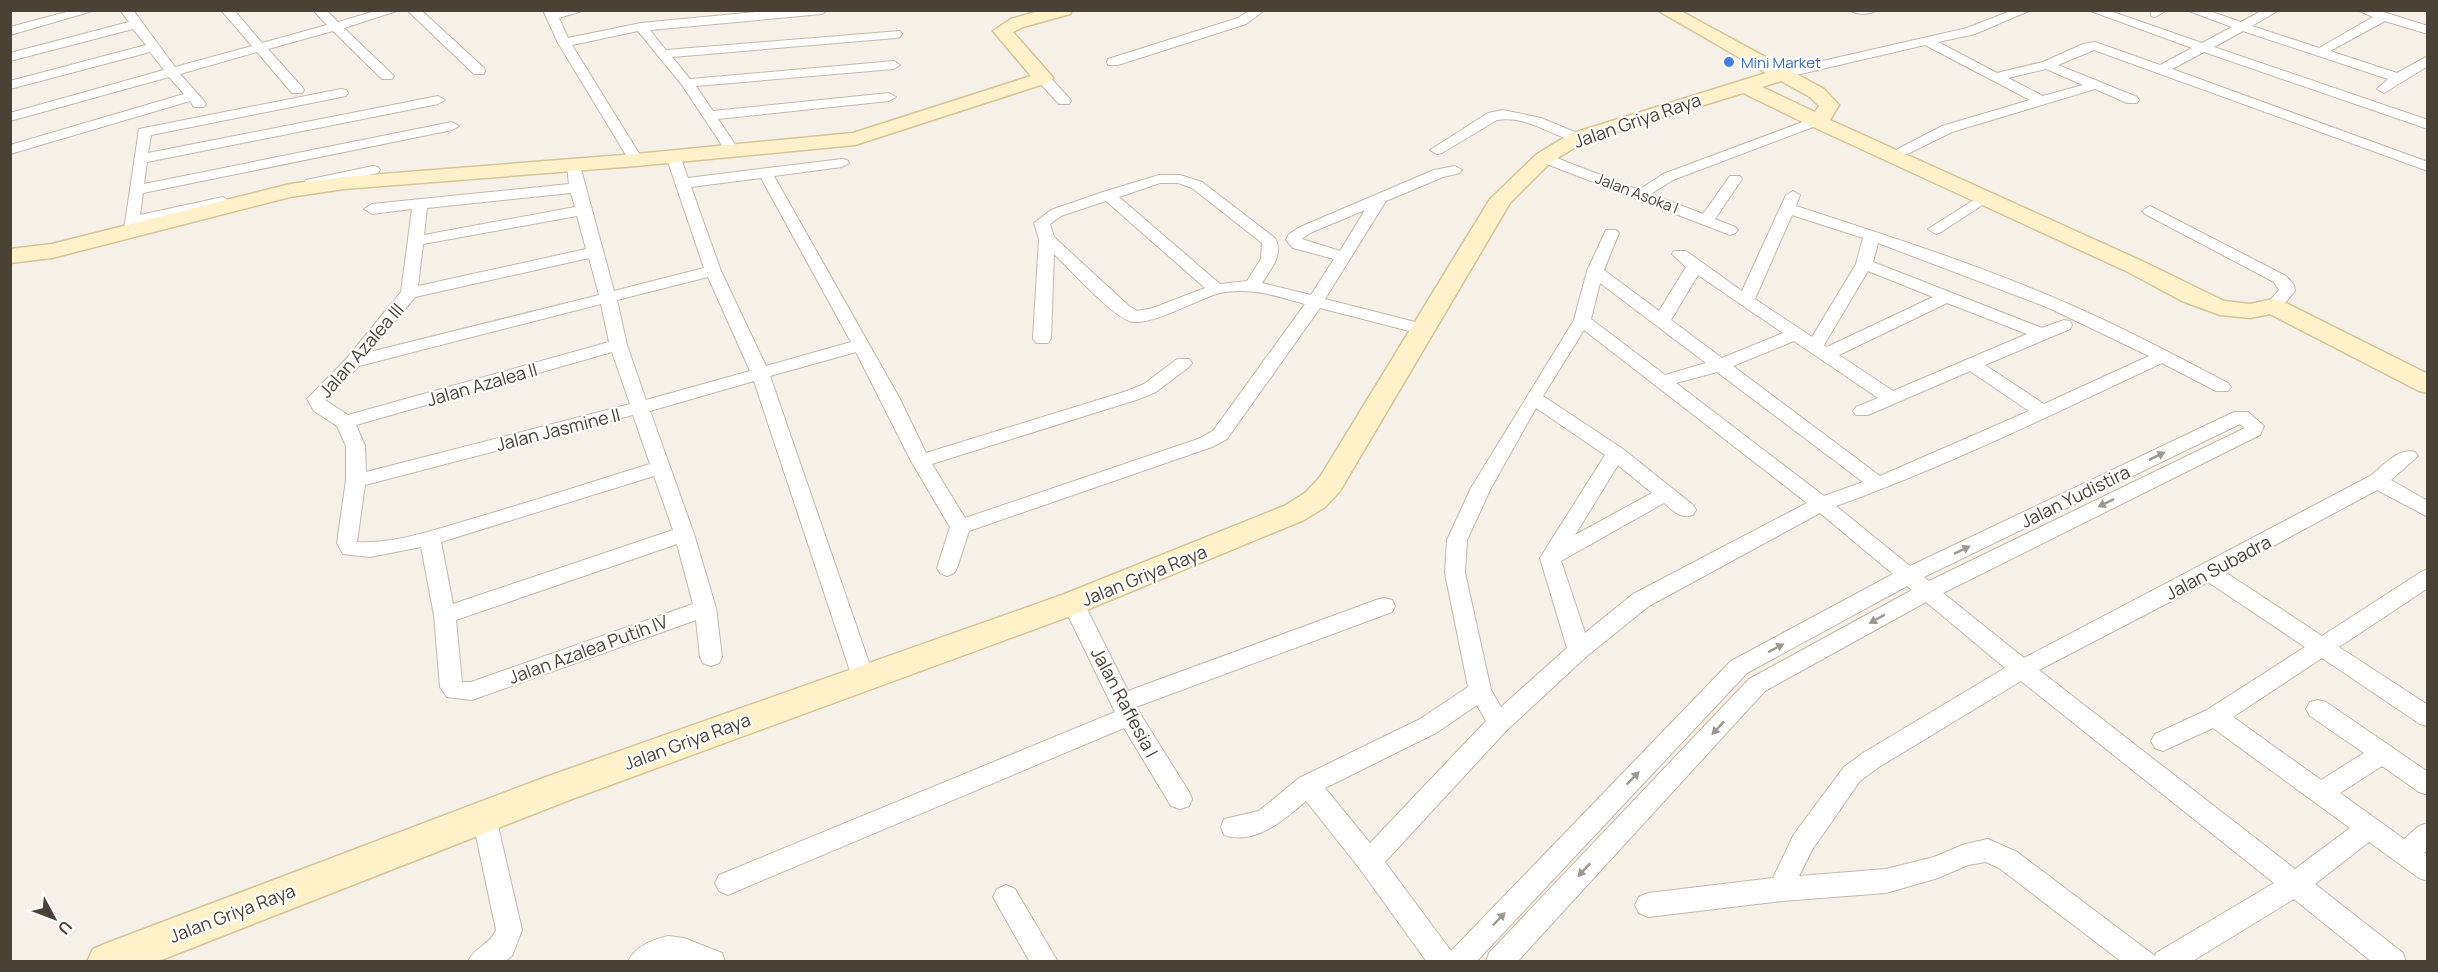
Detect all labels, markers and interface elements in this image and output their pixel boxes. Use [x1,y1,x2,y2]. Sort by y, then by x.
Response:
place label: Mini Market [1741,52,1821,73]
marker: Mini Market [1722,55,1736,69]
street label: Jalan Griya Raya [1570,87,1704,153]
street label: Jalan Asoka I [1592,168,1682,218]
street label: Jalan Azalea III [313,298,409,402]
street label: Jalan Azalea II [424,357,540,411]
street label: Jalan Jasmine II [493,402,623,456]
one-way arrow [2148,452,2165,461]
street label: Jalan Yudistira [2016,459,2134,533]
one-way arrow [2098,498,2115,508]
street label: Jalan Subadra [2161,529,2275,605]
street label: Jalan Griya Raya [1078,539,1210,611]
one-way arrow [1954,545,1971,555]
street label: Jalan Azalea Putih IV [505,609,671,689]
one-way arrow [1868,614,1885,624]
street label: Jalan Raflesia I [1086,643,1164,761]
one-way arrow [1768,643,1785,653]
street label: Jalan Griya Raya [620,707,754,775]
one-way arrow [1711,720,1725,735]
one-way arrow [1626,772,1640,786]
one-way arrow [1577,862,1591,877]
street label: Jalan Griya Raya [166,878,298,948]
north arrow [24,888,84,948]
one-way arrow [1491,913,1505,927]
text: U [53,916,77,939]

